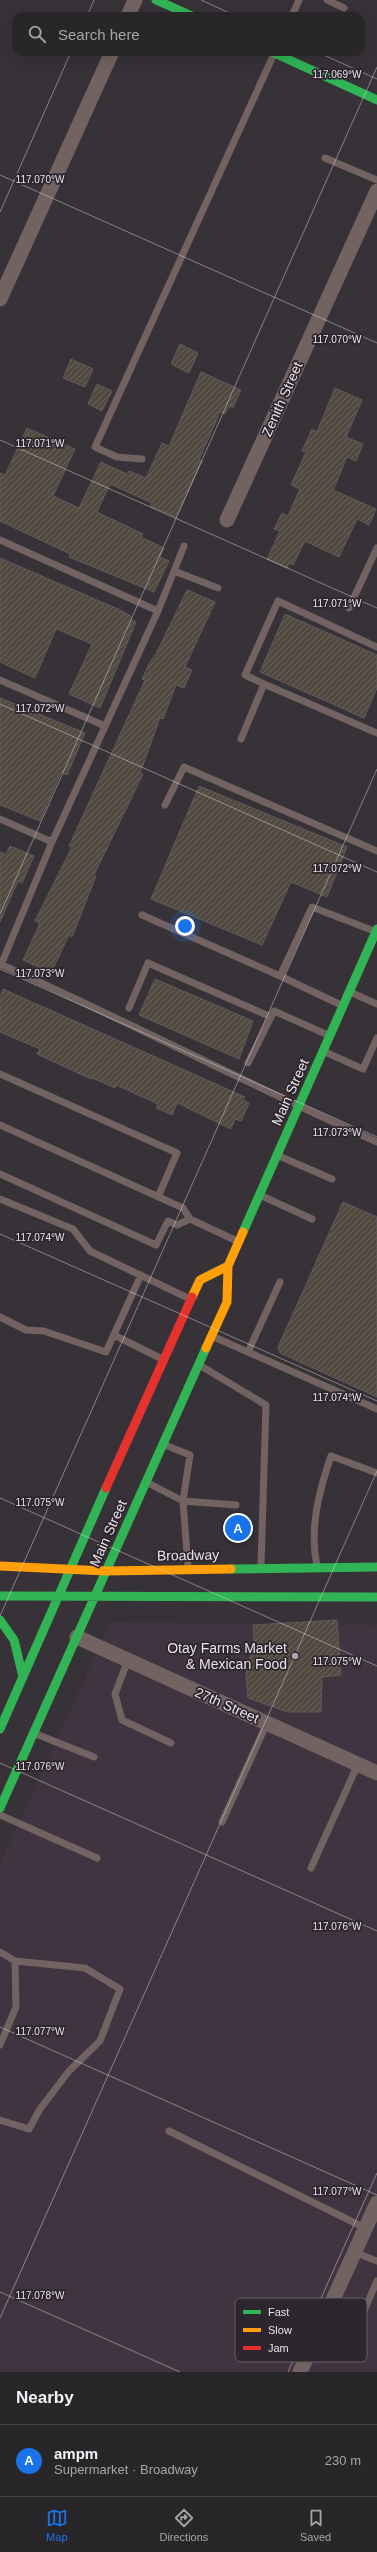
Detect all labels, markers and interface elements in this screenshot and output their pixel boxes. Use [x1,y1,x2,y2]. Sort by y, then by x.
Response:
search box [12,12,365,56]
icon: search [26,23,48,45]
text: Search here [58,26,140,43]
text: 117.069°W [313,69,362,80]
text: 117.070°W [16,174,65,185]
text: 117.070°W [313,334,362,345]
street label: Zenith Street [258,359,306,439]
text: 117.071°W [16,438,65,449]
text: 117.071°W [313,598,362,609]
text: 117.072°W [16,703,65,714]
text: 117.072°W [313,863,362,874]
your location [175,916,195,936]
text: 117.073°W [16,968,65,979]
street label: Main Street [268,1056,312,1128]
text: 117.073°W [313,1127,362,1138]
text: 117.074°W [16,1232,65,1243]
text: 117.074°W [313,1392,362,1403]
text: 117.075°W [16,1497,65,1508]
street label: Main Street [86,1497,130,1569]
pin: A [225,1513,251,1543]
street label: Broadway [157,1546,219,1564]
place label: Otay Farms Market & Mexican Food [167,1640,287,1672]
marker: Otay Farms Market & Mexican Food [290,1651,300,1661]
text: 117.075°W [313,1656,362,1667]
street label: 27th Street [192,1684,262,1726]
text: 117.076°W [16,1761,65,1772]
text: 117.076°W [313,1921,362,1932]
text: 117.077°W [16,2026,65,2037]
text: 117.077°W [313,2186,362,2197]
text: 117.078°W [16,2290,65,2301]
legend [235,2298,367,2362]
text: Fast [268,2306,289,2318]
text: Slow [268,2324,292,2336]
text: Jam [268,2342,289,2354]
text: Nearby [16,2388,74,2407]
text: ampm [54,2445,98,2462]
text: A [24,2453,34,2468]
text: 230 m [325,2453,361,2468]
text: Supermarket · Broadway [54,2462,198,2477]
tab: Map [46,2507,68,2543]
tab: Directions [159,2507,208,2543]
tab: Saved [300,2507,331,2543]

